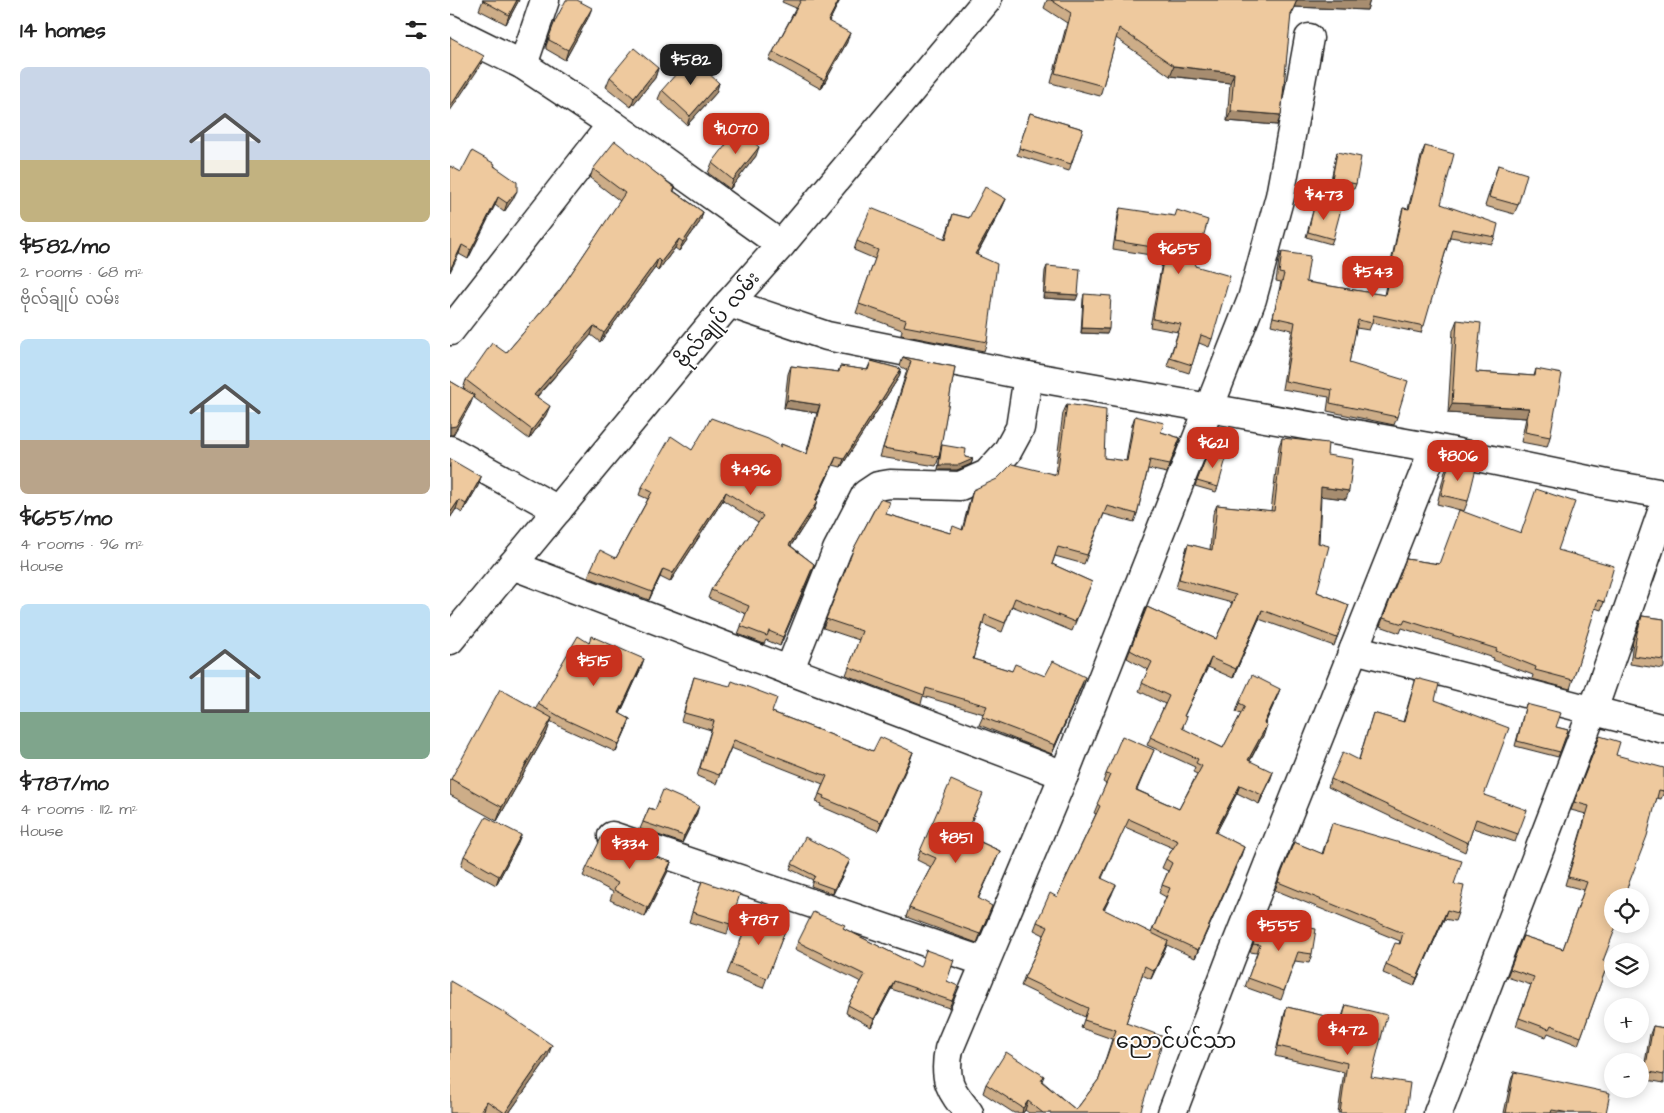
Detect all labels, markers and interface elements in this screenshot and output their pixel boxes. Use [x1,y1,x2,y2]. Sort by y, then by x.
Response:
text: 14 homes [20,16,106,45]
icon: filters [402,16,430,44]
pin: $582 [661,44,721,86]
text: $582 [671,49,711,71]
icon: home [180,100,270,190]
pin: $1,070 [695,112,777,155]
text: $1,070 [714,118,758,140]
pin: $473 [1294,178,1354,221]
text: $473 [1305,184,1343,206]
text: $582/mo [20,232,110,261]
pin: $655 [1149,232,1209,275]
text: $655 [1158,238,1200,260]
pin: $543 [1343,256,1403,298]
text: 2 rooms · 68 m² [20,261,143,283]
text: $543 [1353,261,1393,283]
street label: ဗိုလ်ချုပ် လမ်း [668,265,768,375]
text: ဗိုလ်ချုပ် လမ်း [20,288,120,310]
icon: home [180,371,270,461]
pin: $621 [1183,426,1243,469]
text: $621 [1198,432,1228,454]
pin: $806 [1428,440,1488,482]
text: $806 [1438,445,1478,467]
pin: $496 [721,454,781,496]
text: $496 [732,459,770,481]
text: $655/mo [20,504,112,533]
text: 4 rooms · 96 m² [20,533,144,555]
text: House [20,555,64,577]
icon: home [180,636,270,726]
pin: $515 [564,644,624,687]
text: $515 [577,650,611,672]
text: $787/mo [20,769,109,798]
text: 4 rooms · 112 m² [20,798,138,820]
text: House [20,820,64,842]
pin: $851 [926,822,986,864]
text: $851 [940,827,972,849]
pin: $334 [600,828,660,870]
text: $334 [612,833,648,855]
map controls [1604,888,1649,1098]
button: locate [1604,888,1649,933]
pin: $787 [729,904,789,946]
text: $787 [740,909,778,931]
pin: $555 [1249,910,1309,952]
text: $555 [1258,915,1300,937]
button: layers [1604,943,1649,988]
button: + [1604,998,1649,1043]
pin: $472 [1318,1014,1378,1056]
text: $472 [1329,1019,1367,1041]
district label: ညောင်ပင်သာ [1116,1025,1236,1058]
button: − [1604,1053,1649,1098]

